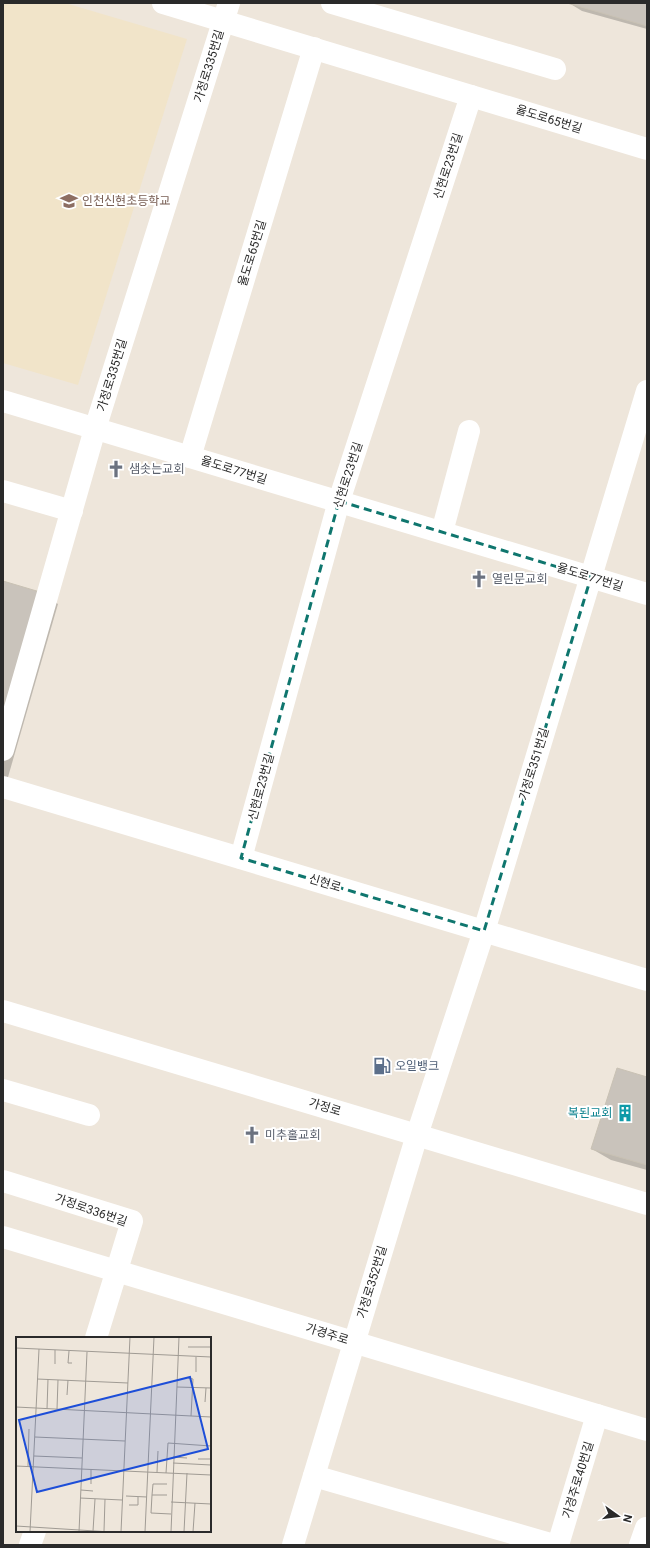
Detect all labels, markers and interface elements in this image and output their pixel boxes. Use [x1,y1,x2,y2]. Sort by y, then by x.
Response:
street label: 가정로335번길 [191,28,227,104]
street label: 율도로65번길 [514,102,584,136]
street label: 신현로23번길 [431,131,465,201]
school or university icon: 인천신현초등학교 [59,191,79,211]
place label: 인천신현초등학교 [82,194,170,208]
street label: 율도로65번길 [235,218,269,288]
street label: 가정로335번길 [94,337,130,413]
street label: 신현로23번길 [331,440,365,510]
street label: 율도로77번길 [199,453,269,487]
church icon: 샘솟는교회 [106,459,126,479]
place label: 샘솟는교회 [129,462,184,476]
street label: 율도로77번길 [555,560,625,594]
church icon: 열린문교회 [469,569,489,589]
place label: 열린문교회 [492,572,547,586]
street label: 가정로351번길 [516,726,552,802]
street label: 신현로23번길 [245,752,277,822]
street label: 신현로 [307,871,343,895]
fuel station icon: 오일뱅크 [372,1056,392,1076]
place label: 오일뱅크 [395,1059,439,1073]
street label: 가정로 [307,1095,343,1119]
building icon: 복된교회 [615,1103,635,1123]
place label: 복된교회 [568,1106,612,1120]
church icon: 미추홀교회 [242,1125,262,1145]
place label: 미추홀교회 [265,1128,320,1142]
street label: 가정로336번길 [53,1191,129,1229]
street label: 가정로352번길 [354,1244,390,1320]
street label: 가경주로 [304,1321,350,1347]
inset map [16,1337,211,1532]
street label: 가경주로40번길 [560,1440,596,1520]
north arrow [598,1496,638,1536]
text: N [620,1513,634,1524]

